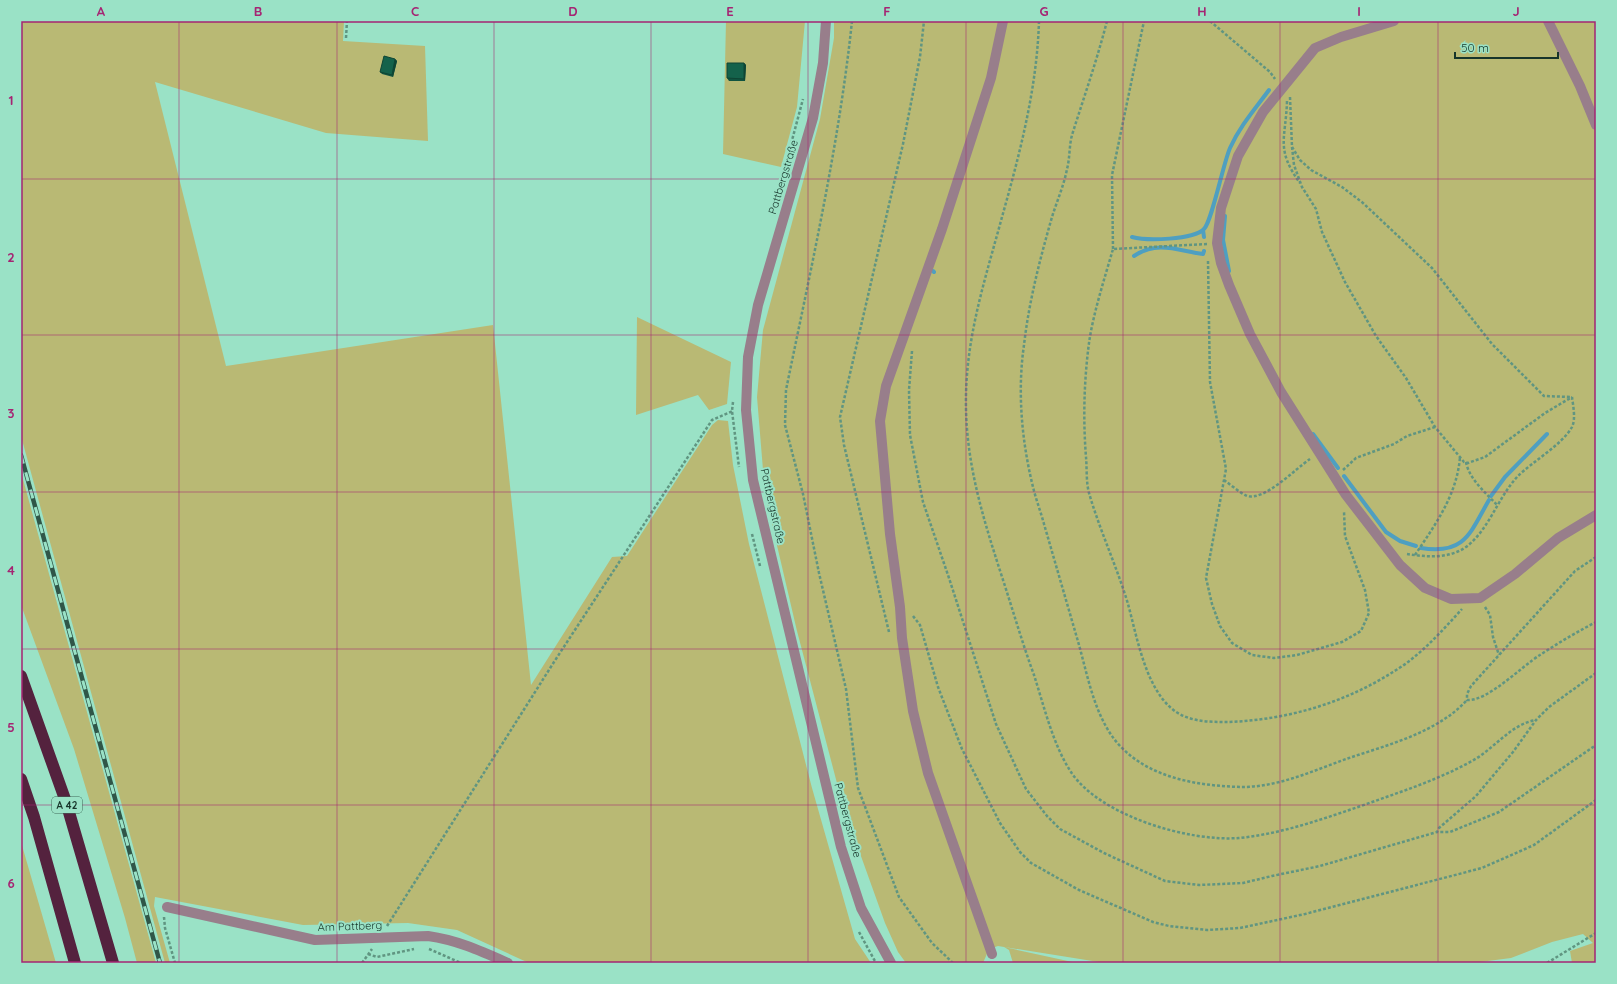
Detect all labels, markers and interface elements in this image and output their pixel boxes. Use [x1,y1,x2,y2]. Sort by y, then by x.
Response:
text: A [97,3,106,19]
text: B [254,3,262,19]
text: C [411,3,419,19]
text: D [568,3,578,19]
text: E [726,3,734,19]
text: F [883,3,891,19]
text: G [1039,3,1049,19]
text: H [1197,3,1207,19]
text: I [1357,3,1361,19]
text: J [1512,3,1520,19]
scale bar [1455,34,1558,60]
text: 50 m [1461,40,1489,55]
text: 1 [8,92,14,108]
street label: Pattbergstraße [765,138,801,216]
text: 2 [7,249,15,265]
text: 3 [8,405,15,421]
street label: Pattbergstraße [758,467,788,545]
text: 4 [7,562,15,578]
text: 5 [7,719,15,735]
street label: Pattbergstraße [831,781,865,859]
road number: A 42 [52,797,82,813]
text: 6 [7,875,15,891]
street label: Am Pattberg [317,918,383,934]

